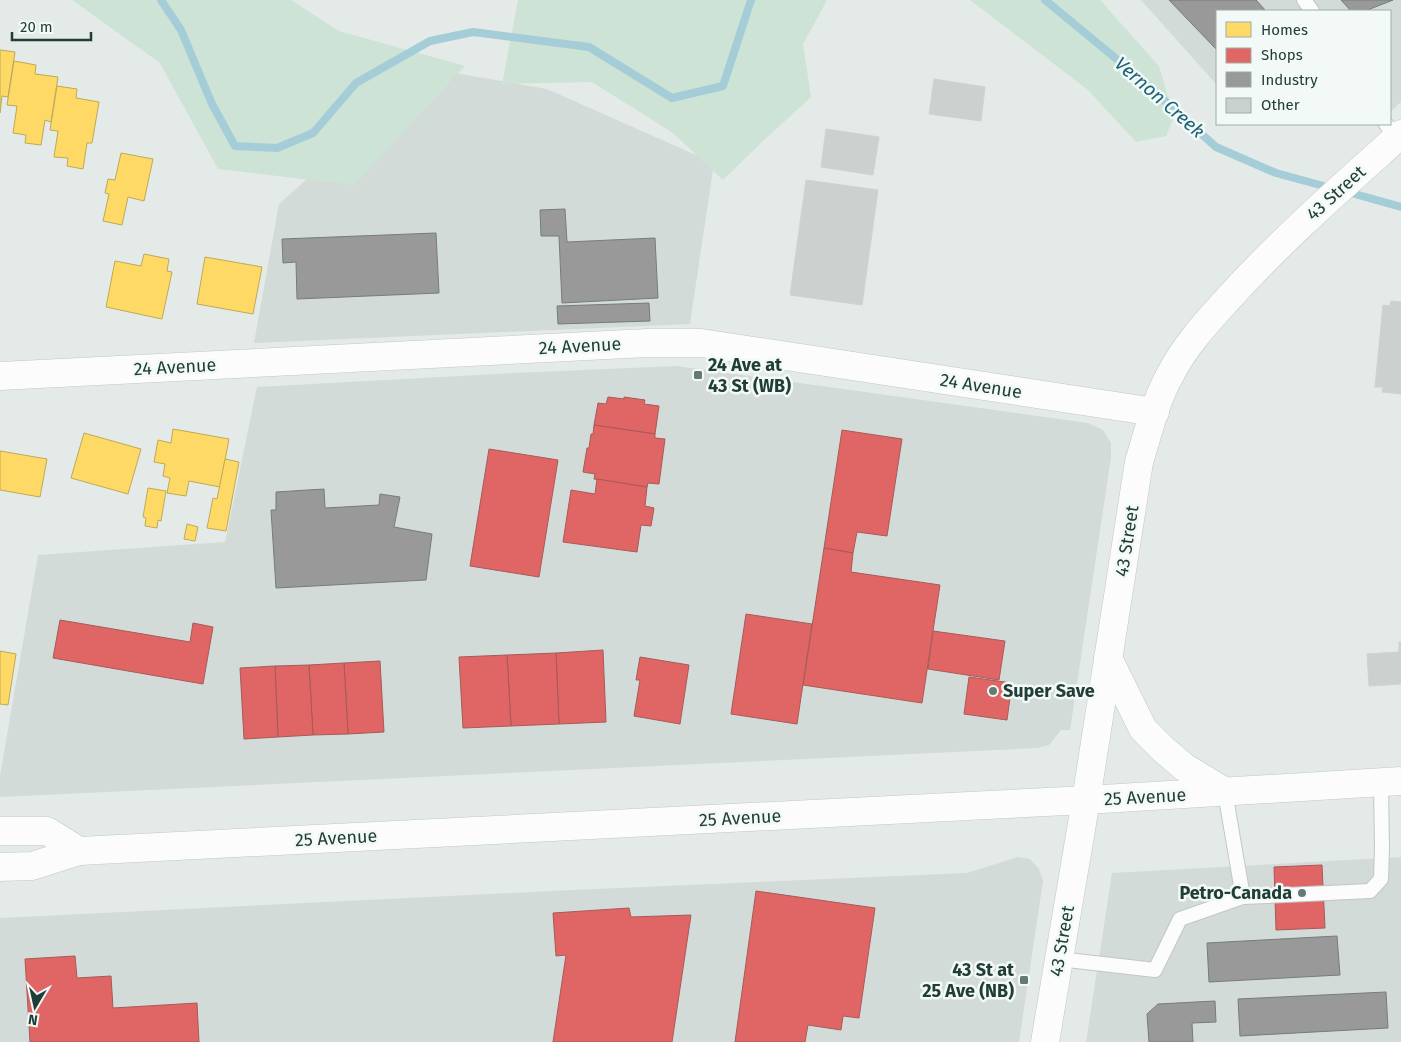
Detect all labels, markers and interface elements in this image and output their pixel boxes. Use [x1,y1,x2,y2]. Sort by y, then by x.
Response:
scale bar [12,10,91,42]
legend [1216,10,1391,125]
text: 20 m [20,18,53,36]
text: Homes [1261,21,1308,39]
text: Shops [1261,46,1303,64]
water label: Vernon Creek [1110,52,1209,143]
text: Industry [1261,71,1318,89]
text: Other [1261,96,1300,114]
street label: 43 Street [1302,160,1370,225]
street label: 24 Avenue [538,333,622,359]
street label: 24 Avenue [133,354,217,380]
place label: 24 Ave at 43 St (WB) [708,354,791,397]
marker: 24 Ave at 43 St (WB) [692,369,704,381]
street label: 24 Avenue [939,369,1023,403]
street label: 43 Street [1111,503,1144,578]
place label: Super Save [1003,680,1095,702]
marker: Super Save [987,685,999,697]
street label: 25 Avenue [1103,784,1187,810]
street label: 25 Avenue [698,805,782,831]
street label: 25 Avenue [294,825,378,851]
place label: Petro-Canada [1179,882,1292,904]
marker: Petro-Canada [1296,887,1308,899]
street label: 43 Street [1045,903,1079,978]
place label: 43 St at 25 Ave (NB) [922,959,1015,1002]
marker: 43 St at 25 Ave (NB) [1018,974,1030,986]
north arrow [10,982,60,1032]
text: N [27,1010,39,1028]

